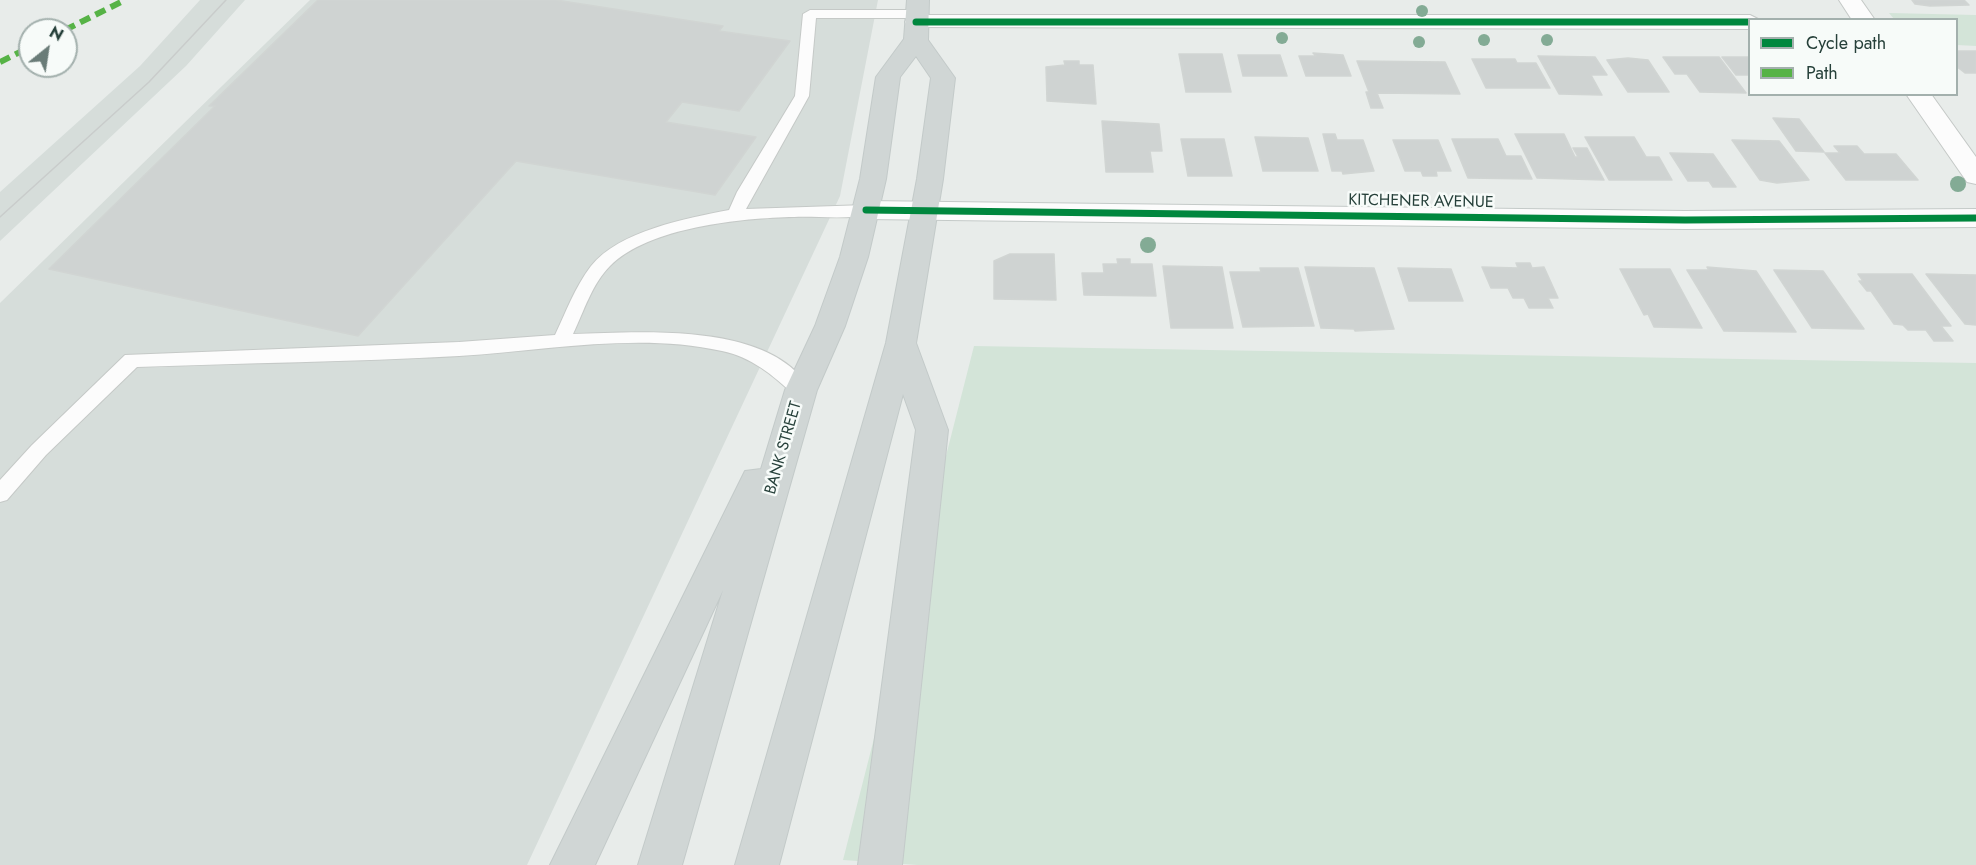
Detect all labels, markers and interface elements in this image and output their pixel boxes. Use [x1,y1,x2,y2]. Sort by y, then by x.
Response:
north arrow [18,18,78,78]
legend [1748,18,1958,96]
text: N [45,21,68,47]
text: Cycle path [1806,30,1886,56]
text: Path [1806,60,1838,86]
street label: KITCHENER AVENUE [1348,191,1494,213]
street label: BANK STREET [762,399,806,497]

